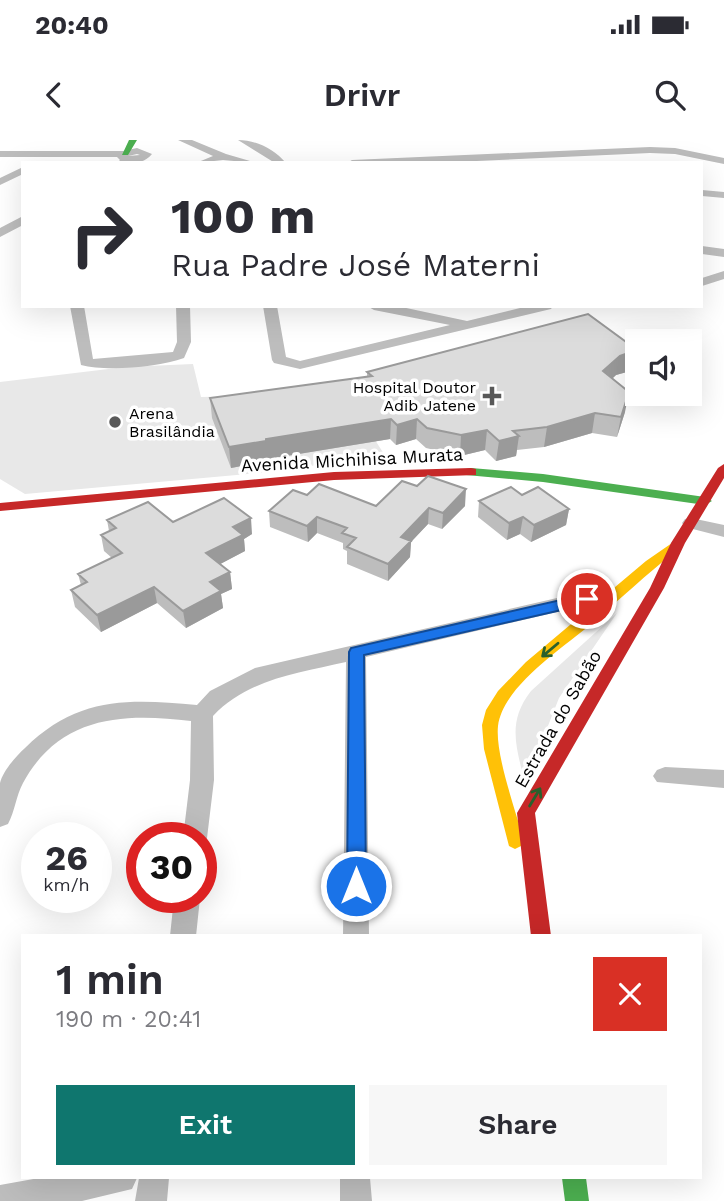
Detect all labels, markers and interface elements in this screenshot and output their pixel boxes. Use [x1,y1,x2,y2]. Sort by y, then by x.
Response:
text: 20:40 [35,10,109,40]
icon: back [35,76,73,114]
text: Drivr [324,76,400,114]
icon: search [651,76,689,114]
text: 100 m [171,187,315,245]
icon: right [56,189,147,280]
text: Rua Padre José Materni [171,246,540,284]
map controls [625,329,702,406]
button: sound [625,329,702,406]
place label: Hospital Doutor Adib Jatene [353,378,476,415]
marker: Hospital Doutor Adib Jatene [482,386,502,406]
place label: Arena Brasilândia [129,404,215,441]
marker: Arena Brasilândia [107,414,123,430]
street label: Avenida Michihisa Murata [240,443,464,476]
pin [557,569,617,629]
icon: arrive [568,580,606,618]
one-way arrow [542,642,560,657]
street label: Estrada do Sabão [510,646,605,791]
one-way arrow [529,787,542,808]
speed limit sign: 30 [126,822,217,913]
text: 26 [45,837,88,879]
position arrow [319,849,393,923]
text: km/h [43,874,90,895]
text: 1 min [56,955,164,1004]
button: close [593,957,667,1031]
text: 190 m · 20:41 [56,1006,201,1033]
button: Exit [56,1085,355,1165]
button: Share [369,1085,667,1165]

